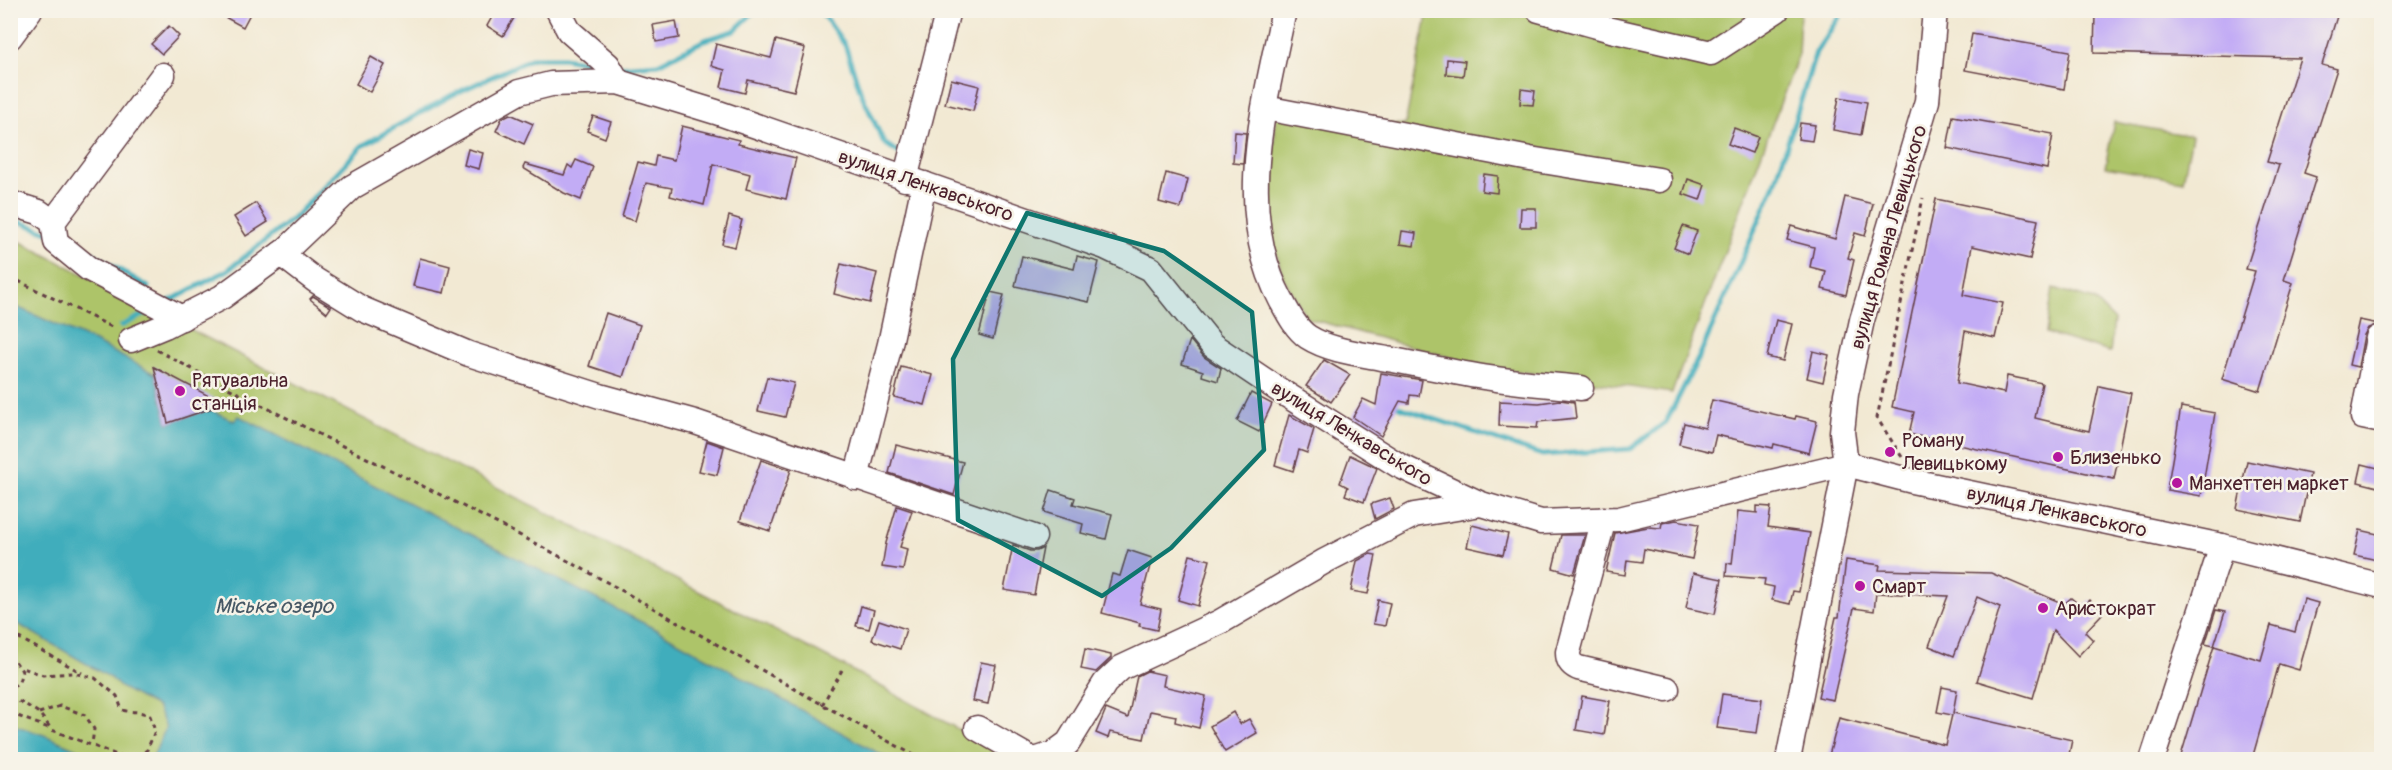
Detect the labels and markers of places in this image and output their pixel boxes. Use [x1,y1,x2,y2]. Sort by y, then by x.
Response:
place label: Рятувальна станція [192,368,288,416]
marker: Рятувальна станція [173,384,187,398]
place label: Роману Левицькому [1901,428,2008,476]
marker: Роману Левицькому [1883,445,1897,459]
place label: Близенько [2070,445,2161,470]
marker: Близенько [2051,450,2065,464]
place label: Манхеттен маркет [2189,471,2349,496]
marker: Манхеттен маркет [2170,476,2184,490]
place label: Смарт [1872,574,1926,599]
marker: Смарт [1853,579,1867,593]
place label: Аристократ [2055,596,2156,621]
marker: Аристократ [2036,601,2050,615]

